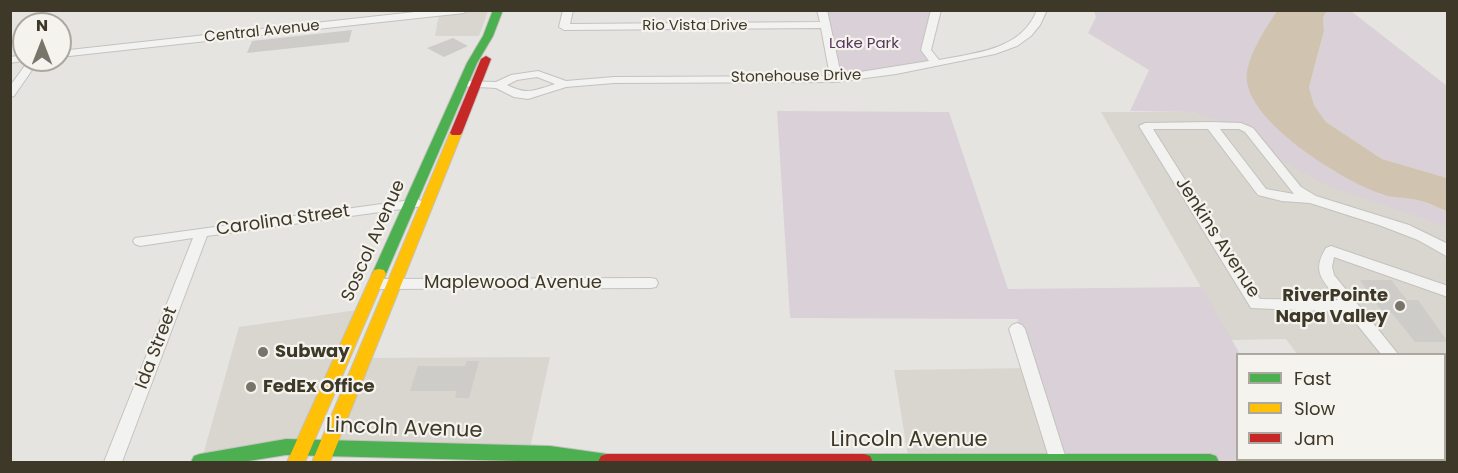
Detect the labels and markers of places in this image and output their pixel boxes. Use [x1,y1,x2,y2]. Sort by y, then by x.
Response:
place label: RiverPointe Napa Valley [1276,285,1388,328]
marker: RiverPointe Napa Valley [1393,299,1407,313]
place label: Subway [275,341,350,363]
marker: Subway [256,345,270,359]
place label: FedEx Office [263,376,375,398]
marker: FedEx Office [244,380,258,394]

